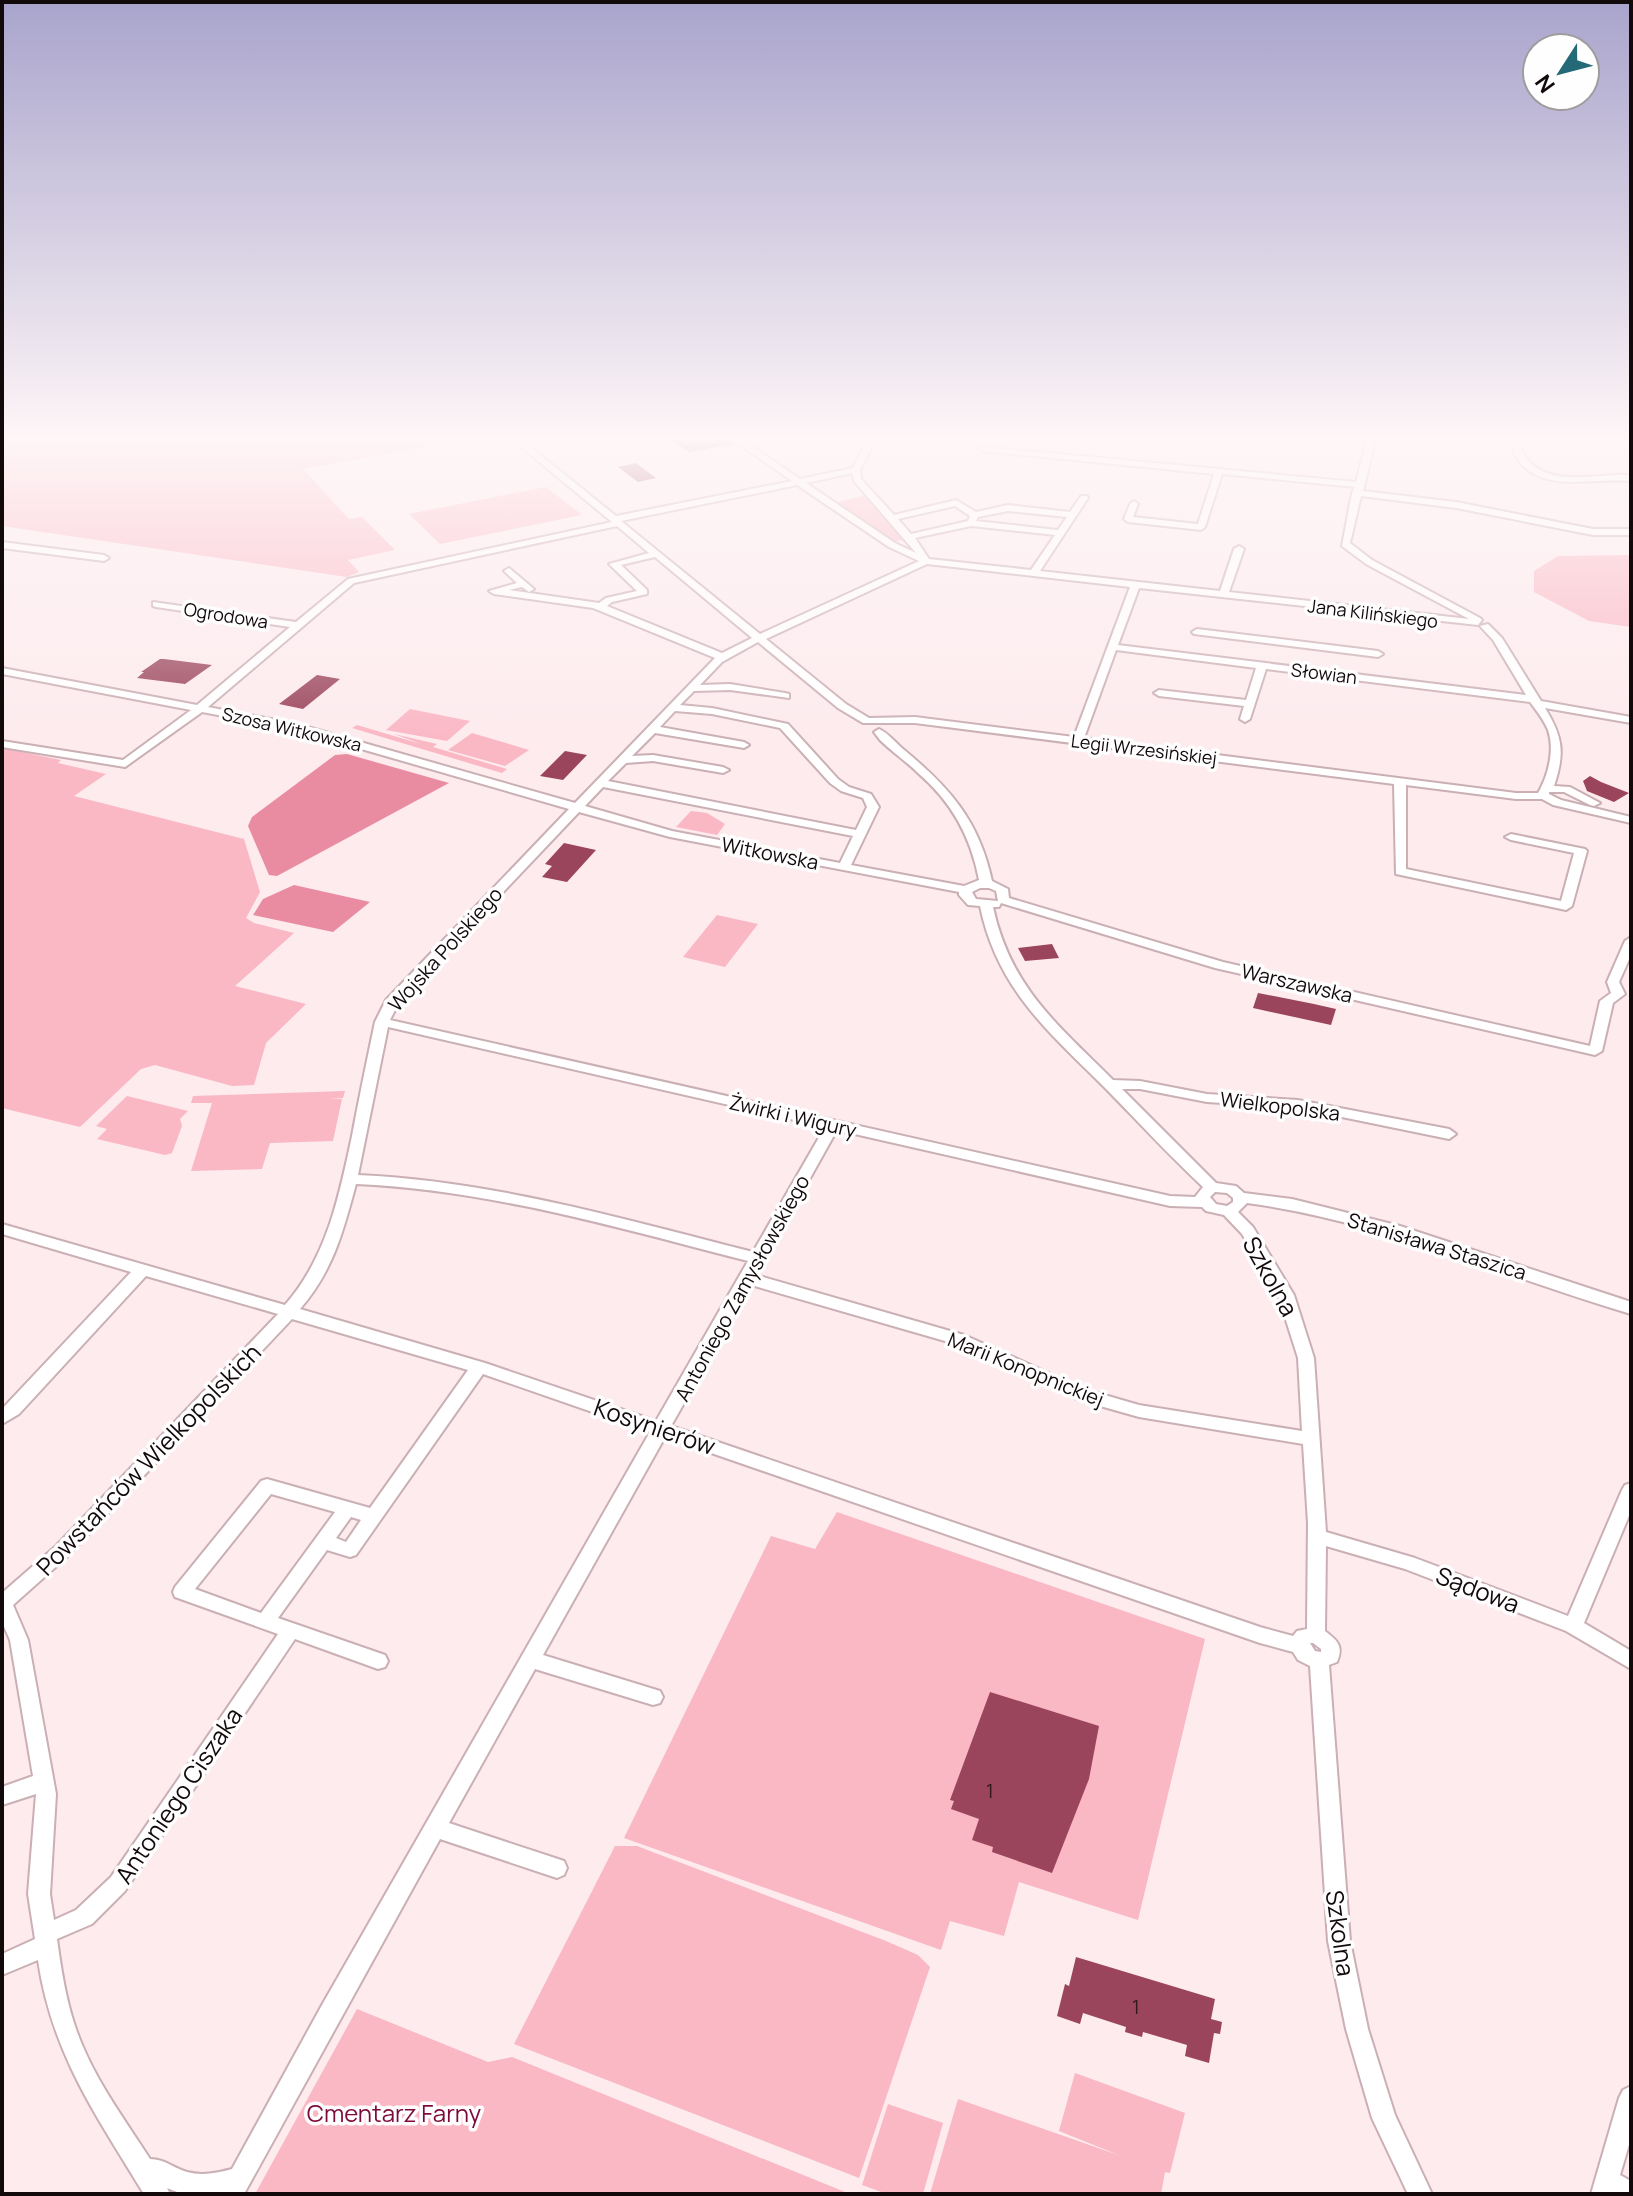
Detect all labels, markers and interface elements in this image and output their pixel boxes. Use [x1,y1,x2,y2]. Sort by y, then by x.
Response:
north arrow [1521,32,1601,112]
text: N [1528,69,1562,99]
street label: Jana Kilińskiego [1307,593,1439,633]
street label: Ogrodowa [182,597,270,633]
street label: Słowian [1290,657,1358,689]
street label: Szosa Witkowska [220,701,364,757]
street label: Legii Wrzesińskiej [1070,728,1218,770]
street label: Witkowska [719,830,821,876]
street label: Wojska Polskiego [382,881,508,1017]
street label: Warszawska [1239,957,1355,1009]
street label: Wielkopolska [1218,1085,1342,1127]
street label: Żwirki i Wigury [727,1088,860,1144]
street label: Antoniego Zamysłowskiego [668,1170,816,1406]
street label: Stanisława Staszica [1344,1206,1530,1286]
street label: Szkolna [1236,1230,1306,1322]
street label: Marii Konopnickiej [944,1325,1108,1413]
street label: Powstańców Wielkopolskich [28,1336,268,1582]
street label: Kosynierów [590,1390,720,1462]
street label: Sądowa [1431,1558,1525,1620]
street label: Antoniego Ciszaka [107,1700,249,1890]
house number: 1 [986,1777,994,1804]
street label: Szkolna [1319,1888,1363,1978]
house number: 1 [1132,1993,1140,2020]
park label: Cmentarz Farny [307,2096,482,2129]

